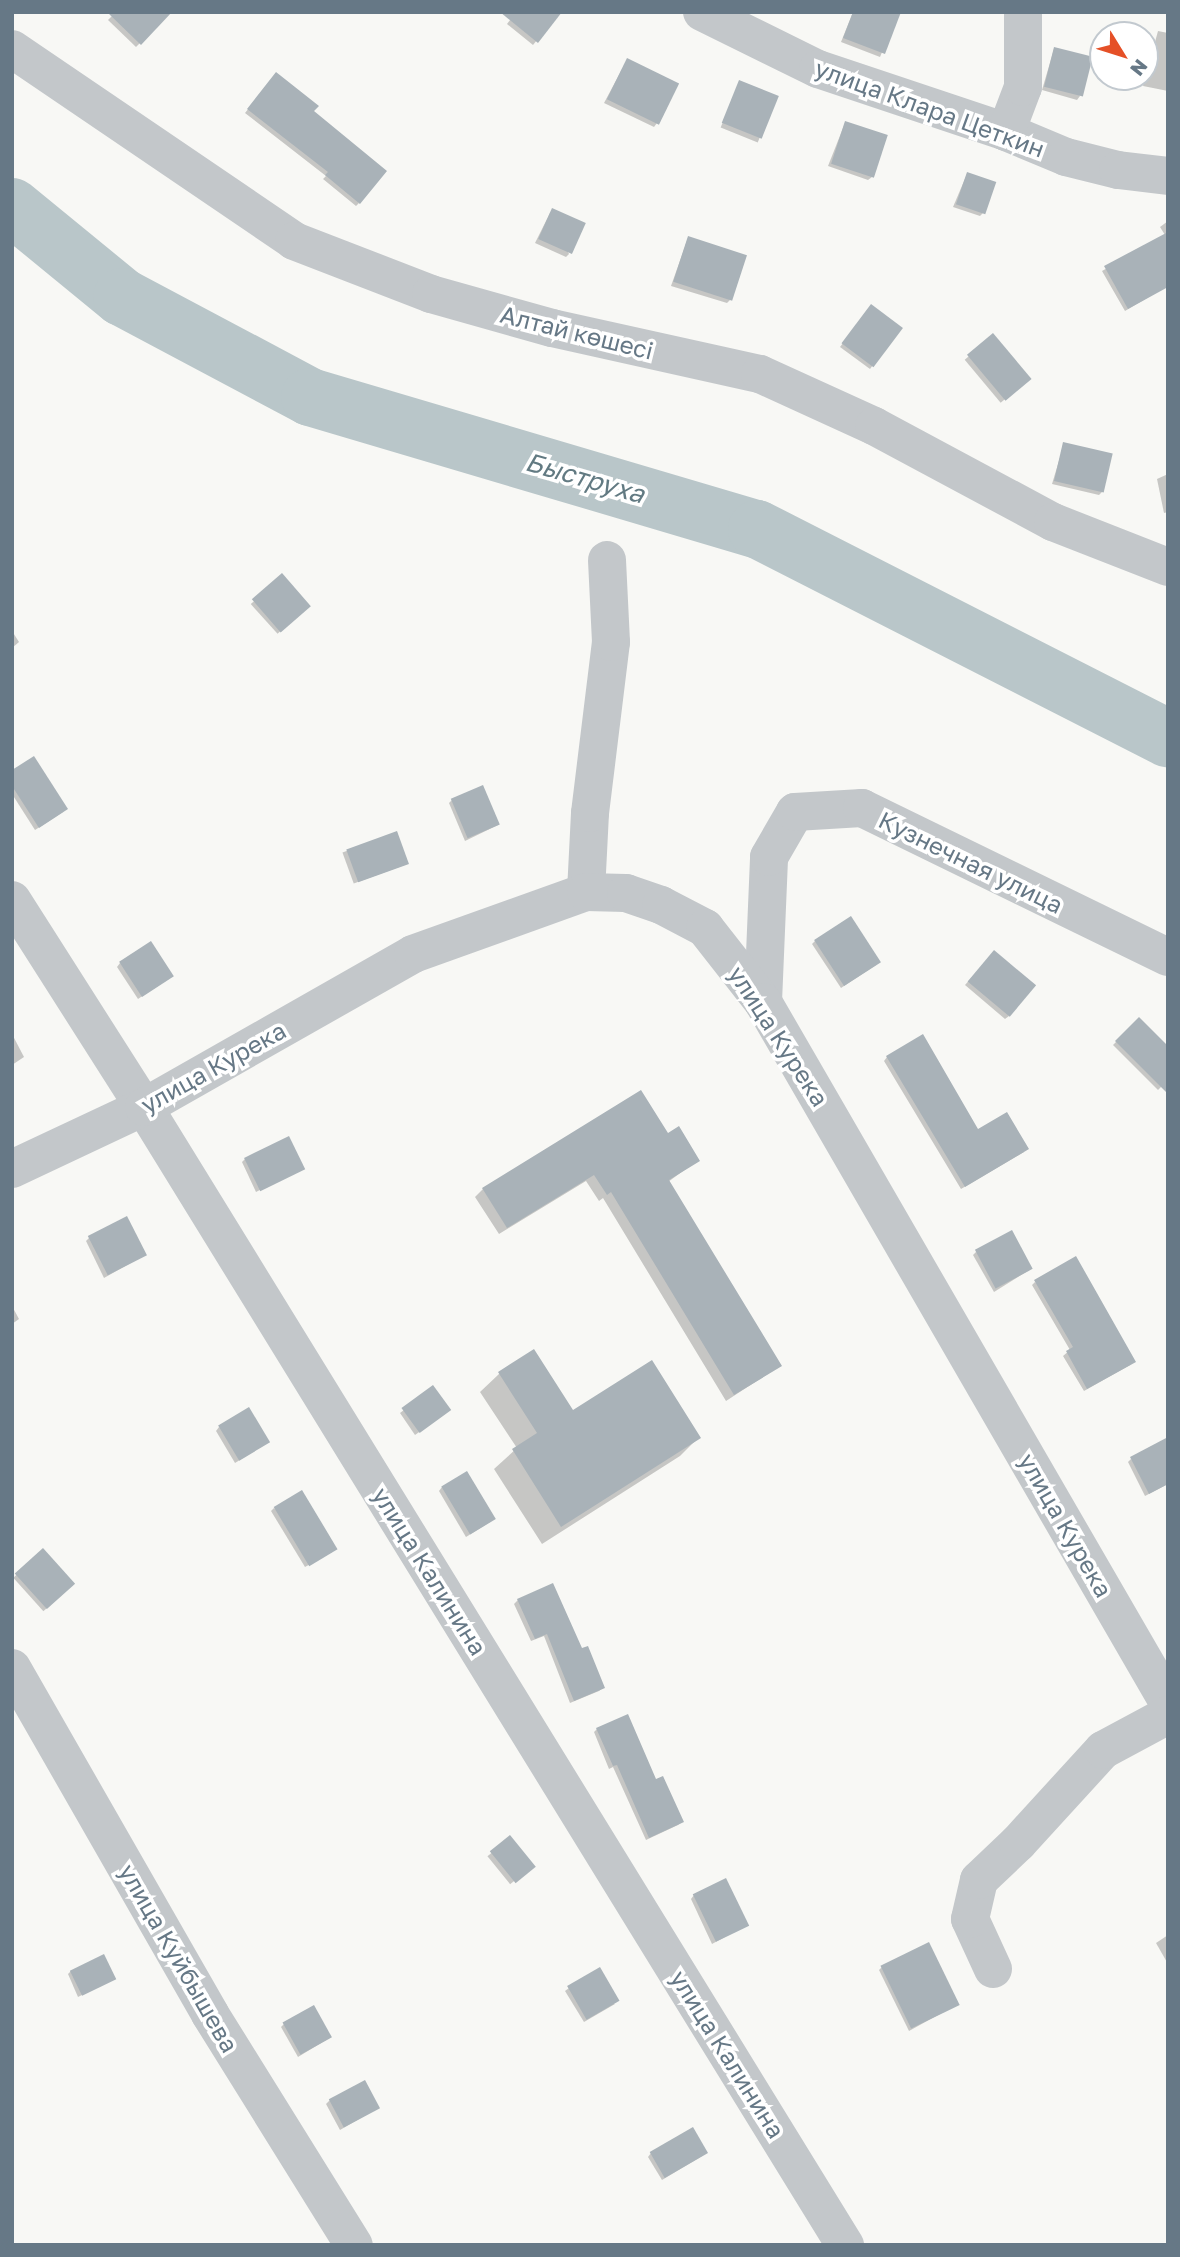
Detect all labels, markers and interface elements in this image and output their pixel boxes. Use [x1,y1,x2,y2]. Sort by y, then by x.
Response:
north arrow [1089,21,1159,91]
street label: улица Клара Цеткин [811,53,1049,163]
text: N [1126,55,1153,81]
street label: Алтай көшесі [498,299,656,365]
water label: Быструха [522,446,648,510]
street label: Кузнечная улица [874,805,1068,919]
street label: улица Курека [723,960,835,1112]
street label: улица Курека [135,1015,291,1119]
street label: улица Курека [1013,1448,1119,1602]
street label: улица Калинина [367,1482,493,1660]
street label: улица Куйбышева [113,1859,245,2057]
street label: улица Калинина [665,1965,791,2143]

